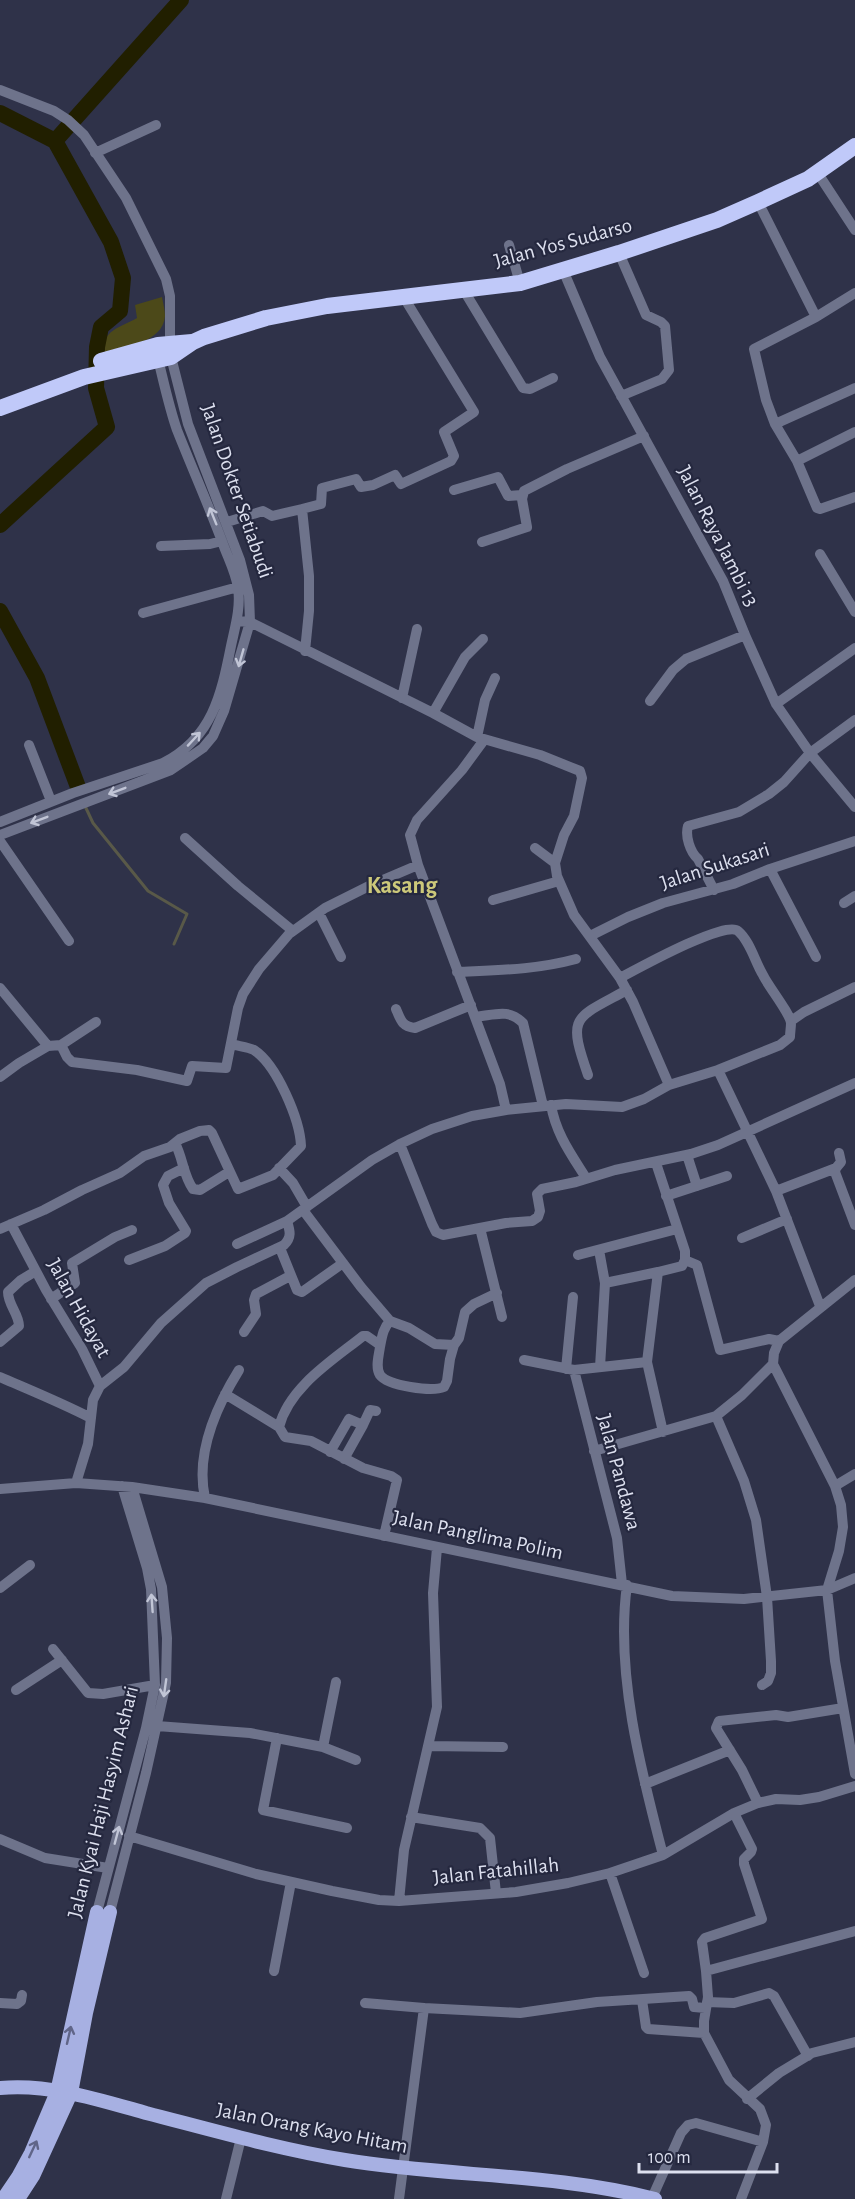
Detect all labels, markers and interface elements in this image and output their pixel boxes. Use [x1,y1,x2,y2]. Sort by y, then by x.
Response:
street label: Jalan Yos Sudarso [492,214,634,272]
street label: Jalan Dokter Setiabudi [197,401,277,581]
street label: Jalan Raya Jambi 13 [673,462,763,610]
one-way arrow [207,507,218,526]
one-way arrow [234,648,246,667]
one-way arrow [187,732,201,747]
one-way arrow [108,786,127,797]
one-way arrow [30,816,49,827]
street label: Jalan Sukasari [658,838,772,894]
district label: Kasang [367,874,438,898]
street label: Jalan Hidayat [43,1255,115,1361]
street label: Jalan Pandawa [593,1412,645,1533]
street label: Jalan Panglima Polim [391,1507,565,1563]
one-way arrow [147,1593,158,1613]
one-way arrow [159,1677,170,1697]
street label: Jalan Kyai Haji Hasyim Ashari [64,1684,142,1920]
one-way arrow [111,1826,123,1845]
street label: Jalan Fatahillah [432,1854,560,1888]
one-way arrow [63,2026,75,2045]
street label: Jalan Orang Kayo Hitam [215,2099,409,2157]
scale bar [639,2136,777,2174]
one-way arrow [27,2140,39,2158]
text: 100 m [648,2149,691,2167]

